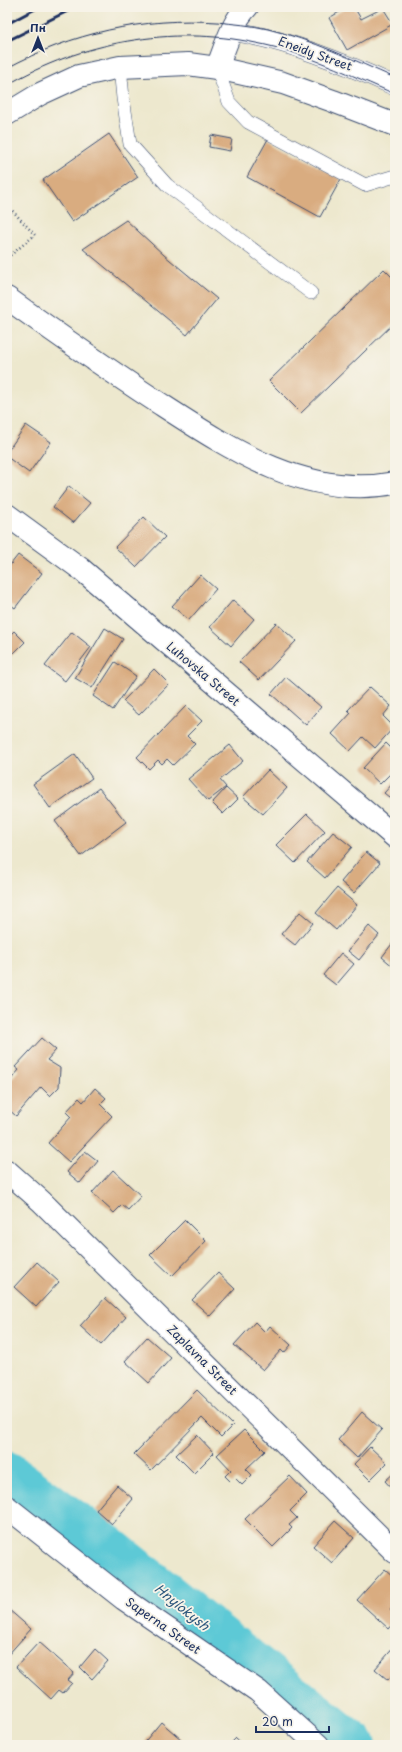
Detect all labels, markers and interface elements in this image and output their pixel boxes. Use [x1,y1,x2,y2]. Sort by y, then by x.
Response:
north arrow [18,18,58,58]
text: Пн [30,19,46,36]
street label: Eneidy Street [276,31,355,75]
street label: Luhovska Street [163,637,245,710]
street label: Zaplavna Street [163,1320,242,1399]
water label: Hnylokysh [151,1579,215,1635]
street label: Saperna Street [122,1592,205,1658]
scale bar [256,1708,329,1734]
text: 20 m [262,1712,293,1730]

